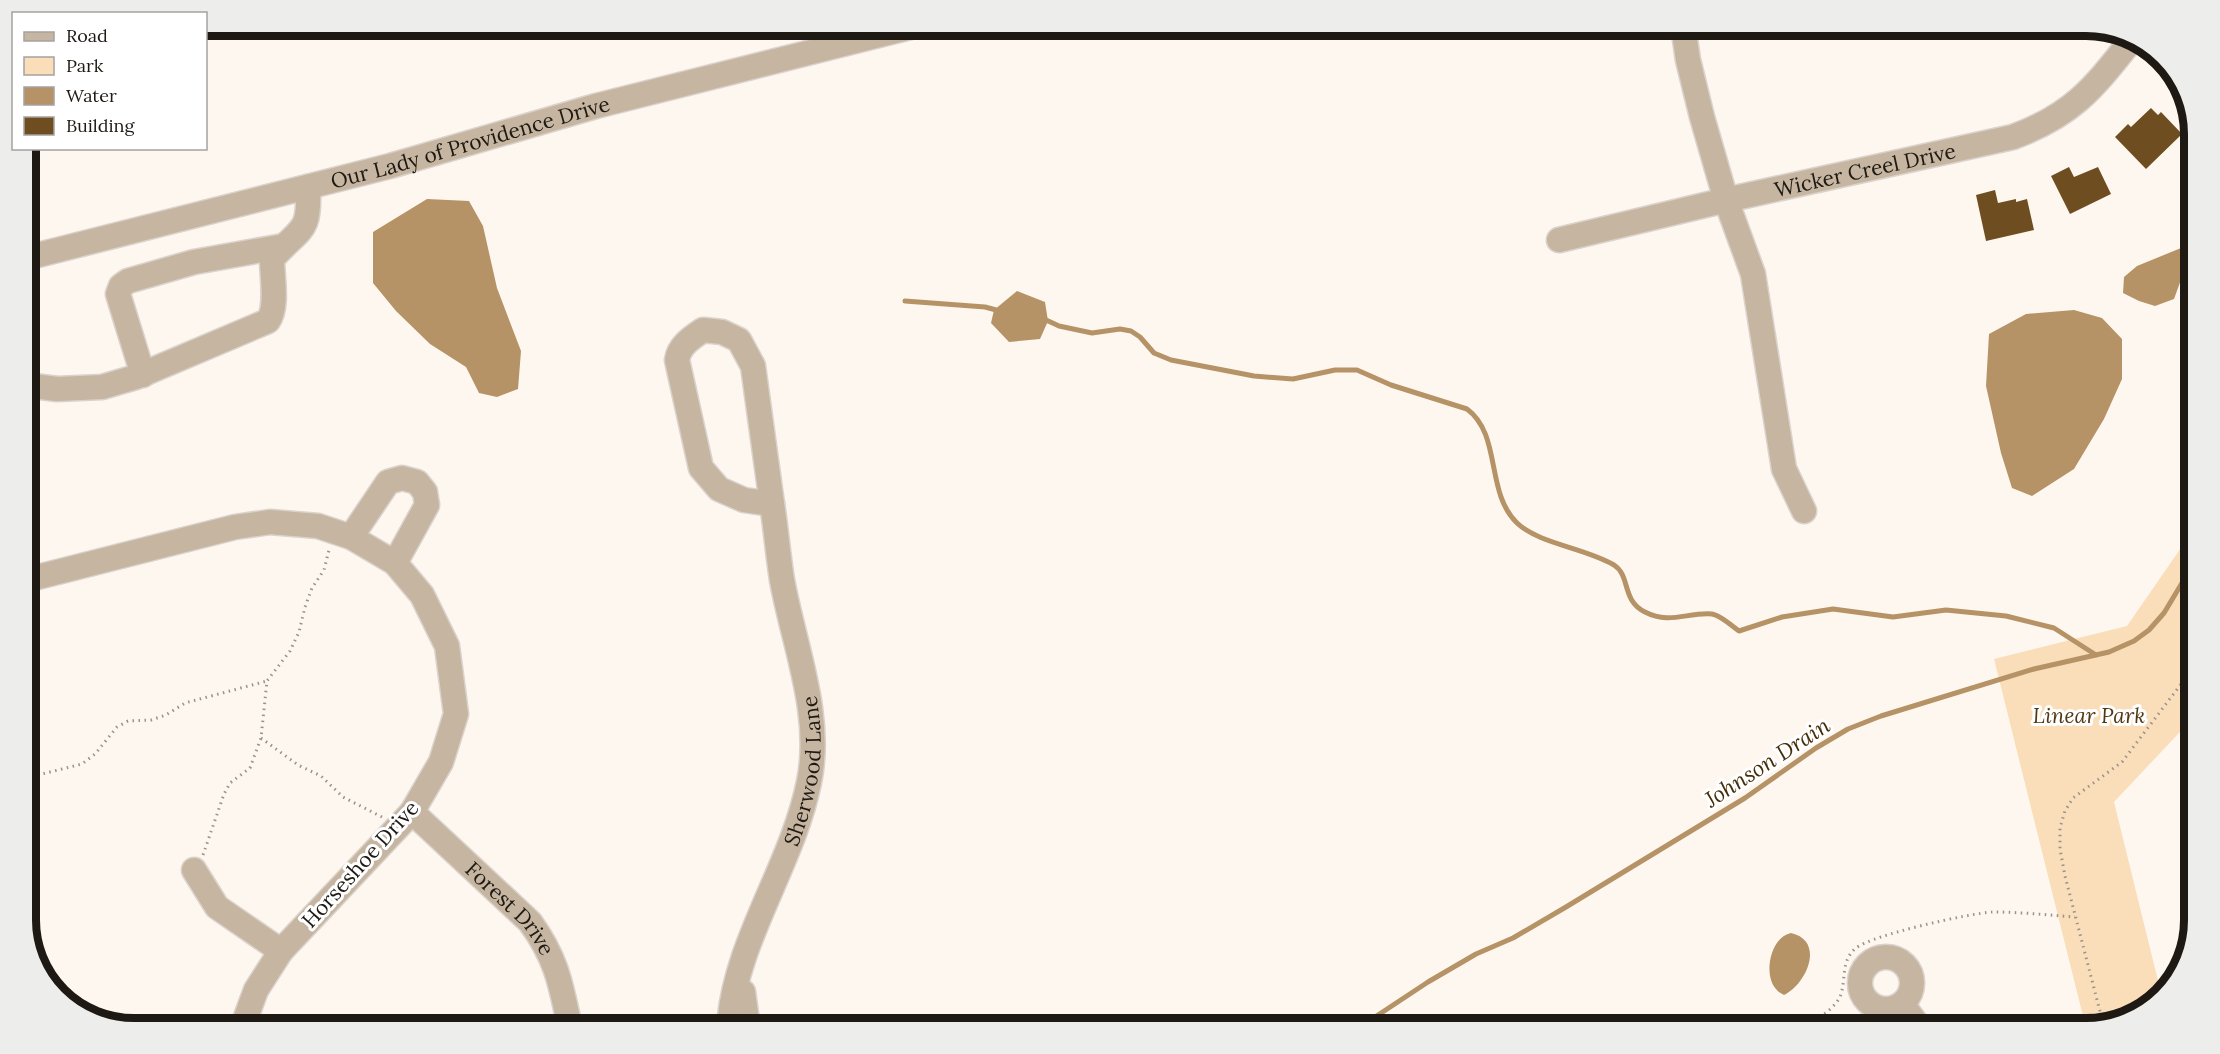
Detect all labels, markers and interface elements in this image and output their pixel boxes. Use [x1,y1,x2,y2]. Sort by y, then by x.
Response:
legend [12,12,207,150]
text: Road [66,24,108,47]
text: Park [66,54,104,77]
text: Water [66,84,117,107]
street label: Our Lady of Providence Drive [328,90,612,194]
text: Building [66,114,136,137]
street label: Wicker Creel Drive [1772,136,1958,203]
street label: Sherwood Lane [777,694,826,850]
park label: Linear Park [2033,702,2145,729]
water label: Johnson Drain [1698,711,1835,814]
street label: Horseshoe Drive [296,795,424,933]
street label: Forest Drive [460,855,561,959]

